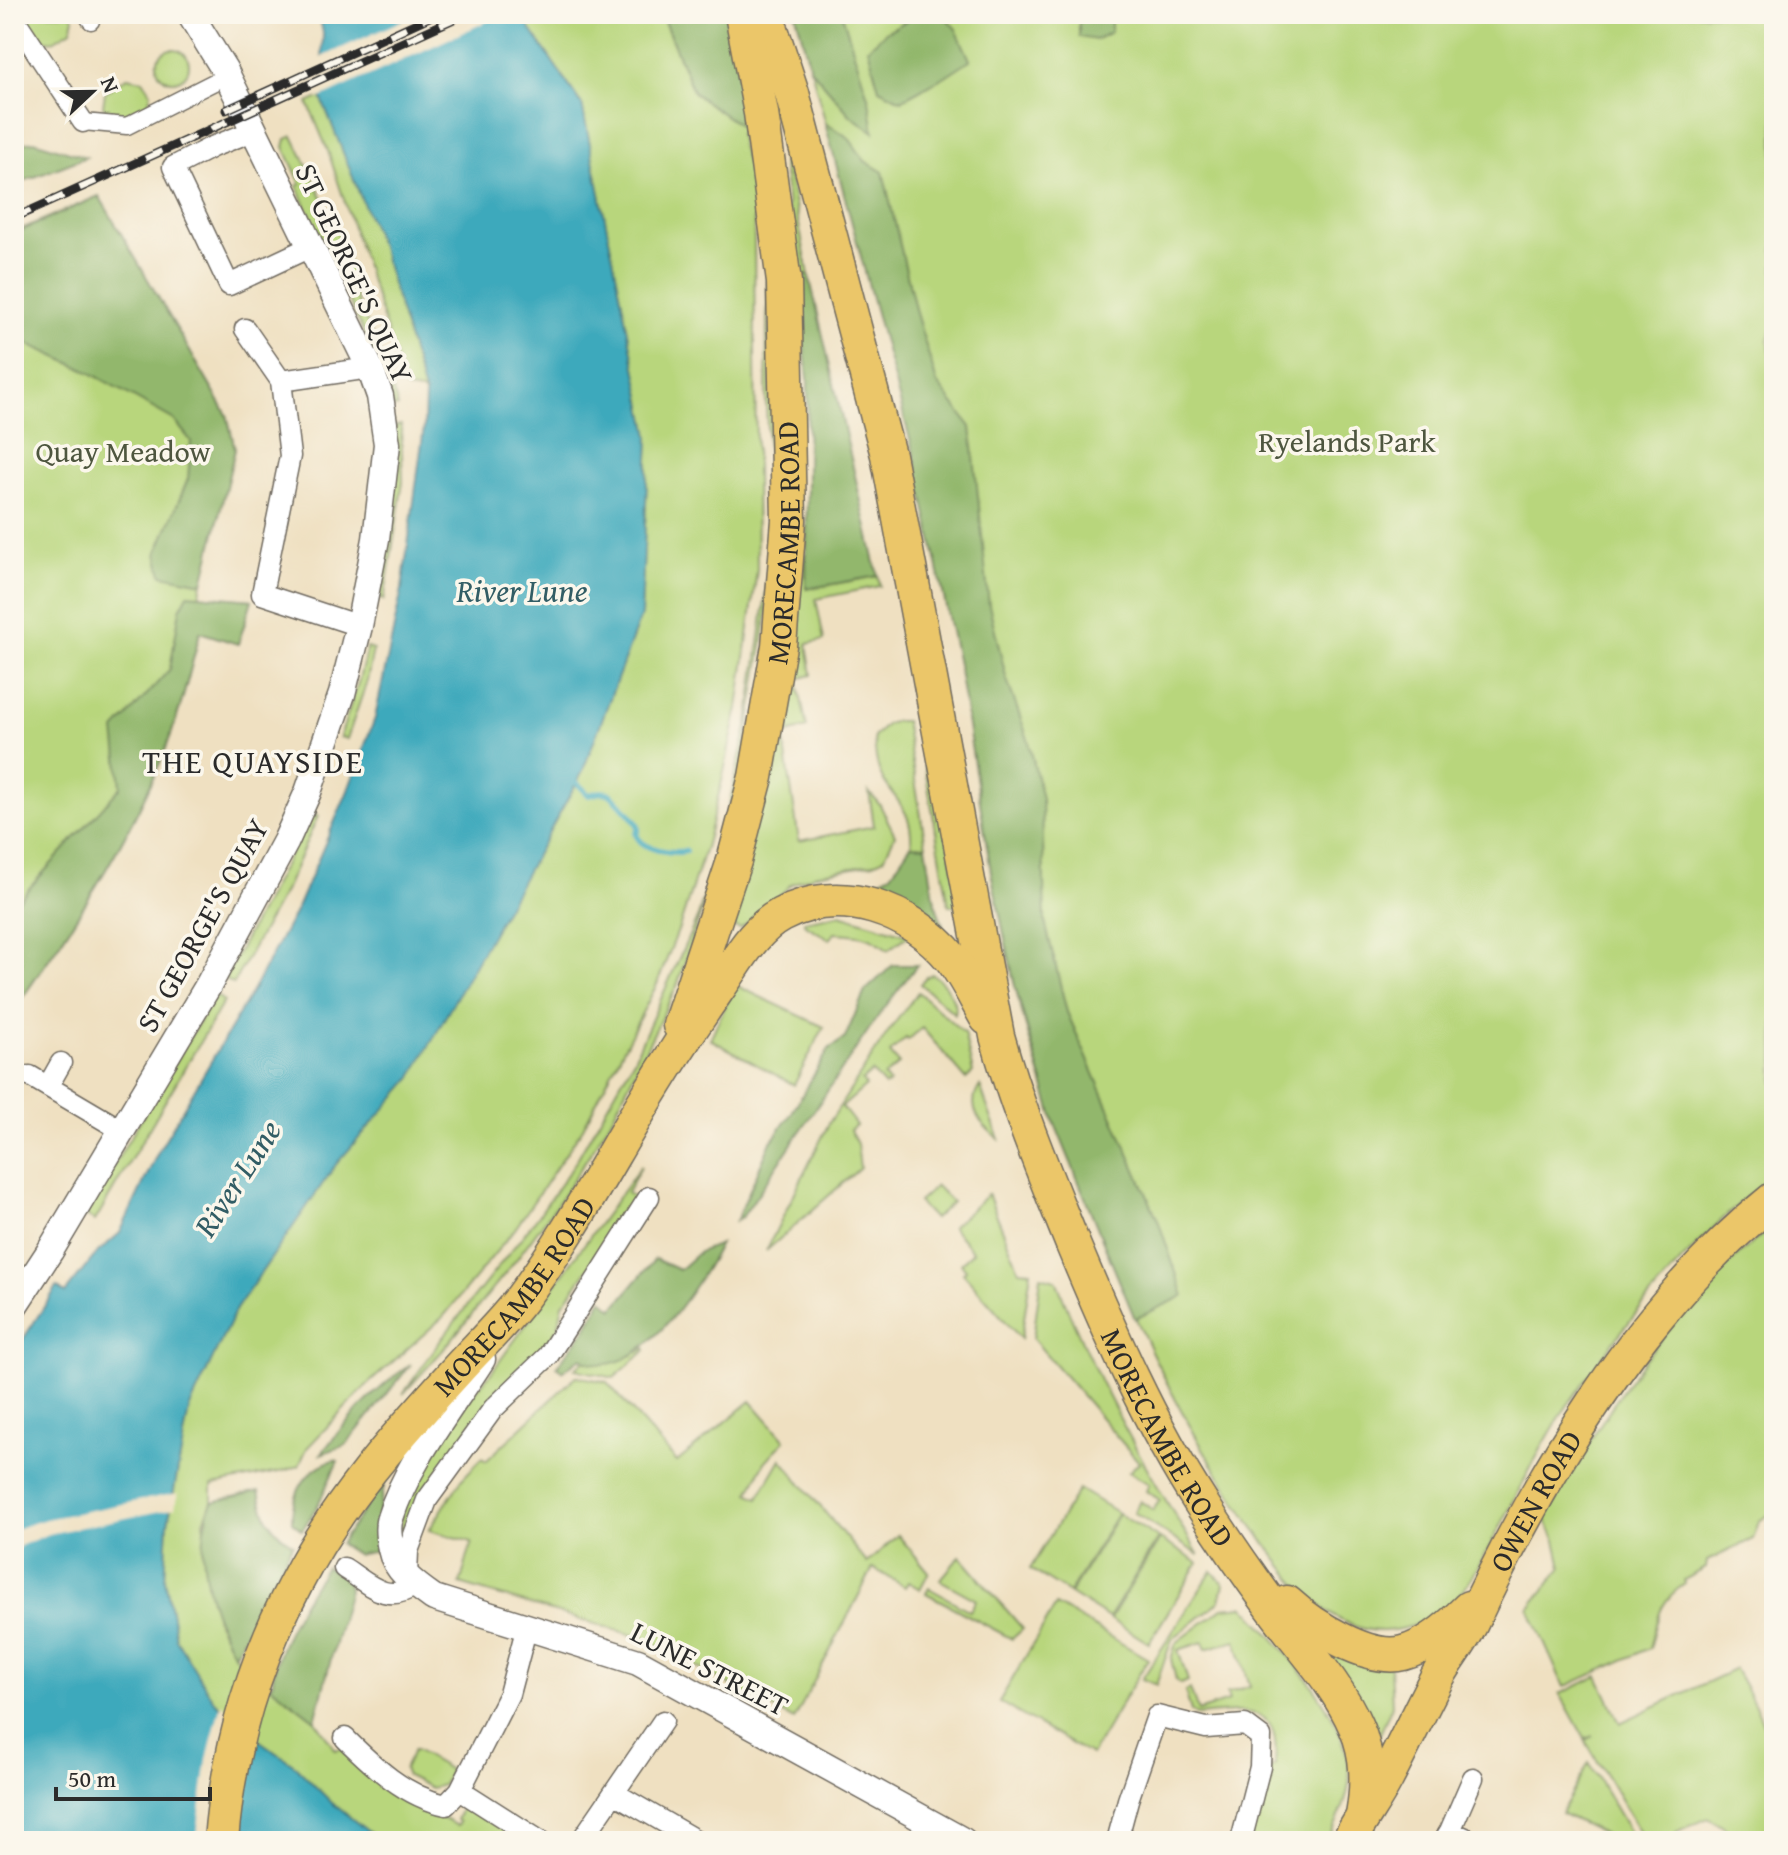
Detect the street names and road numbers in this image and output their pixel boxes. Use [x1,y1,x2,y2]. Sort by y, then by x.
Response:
street label: ST GEORGE'S QUAY [285,156,425,390]
street label: MORECAMBE ROAD [754,421,811,668]
street label: ST GEORGE'S QUAY [125,810,279,1040]
street label: MORECAMBE ROAD [422,1188,606,1406]
street label: MORECAMBE ROAD [1090,1321,1246,1555]
street label: OWEN ROAD [1478,1421,1592,1579]
street label: LUNE STREET [624,1609,797,1727]

